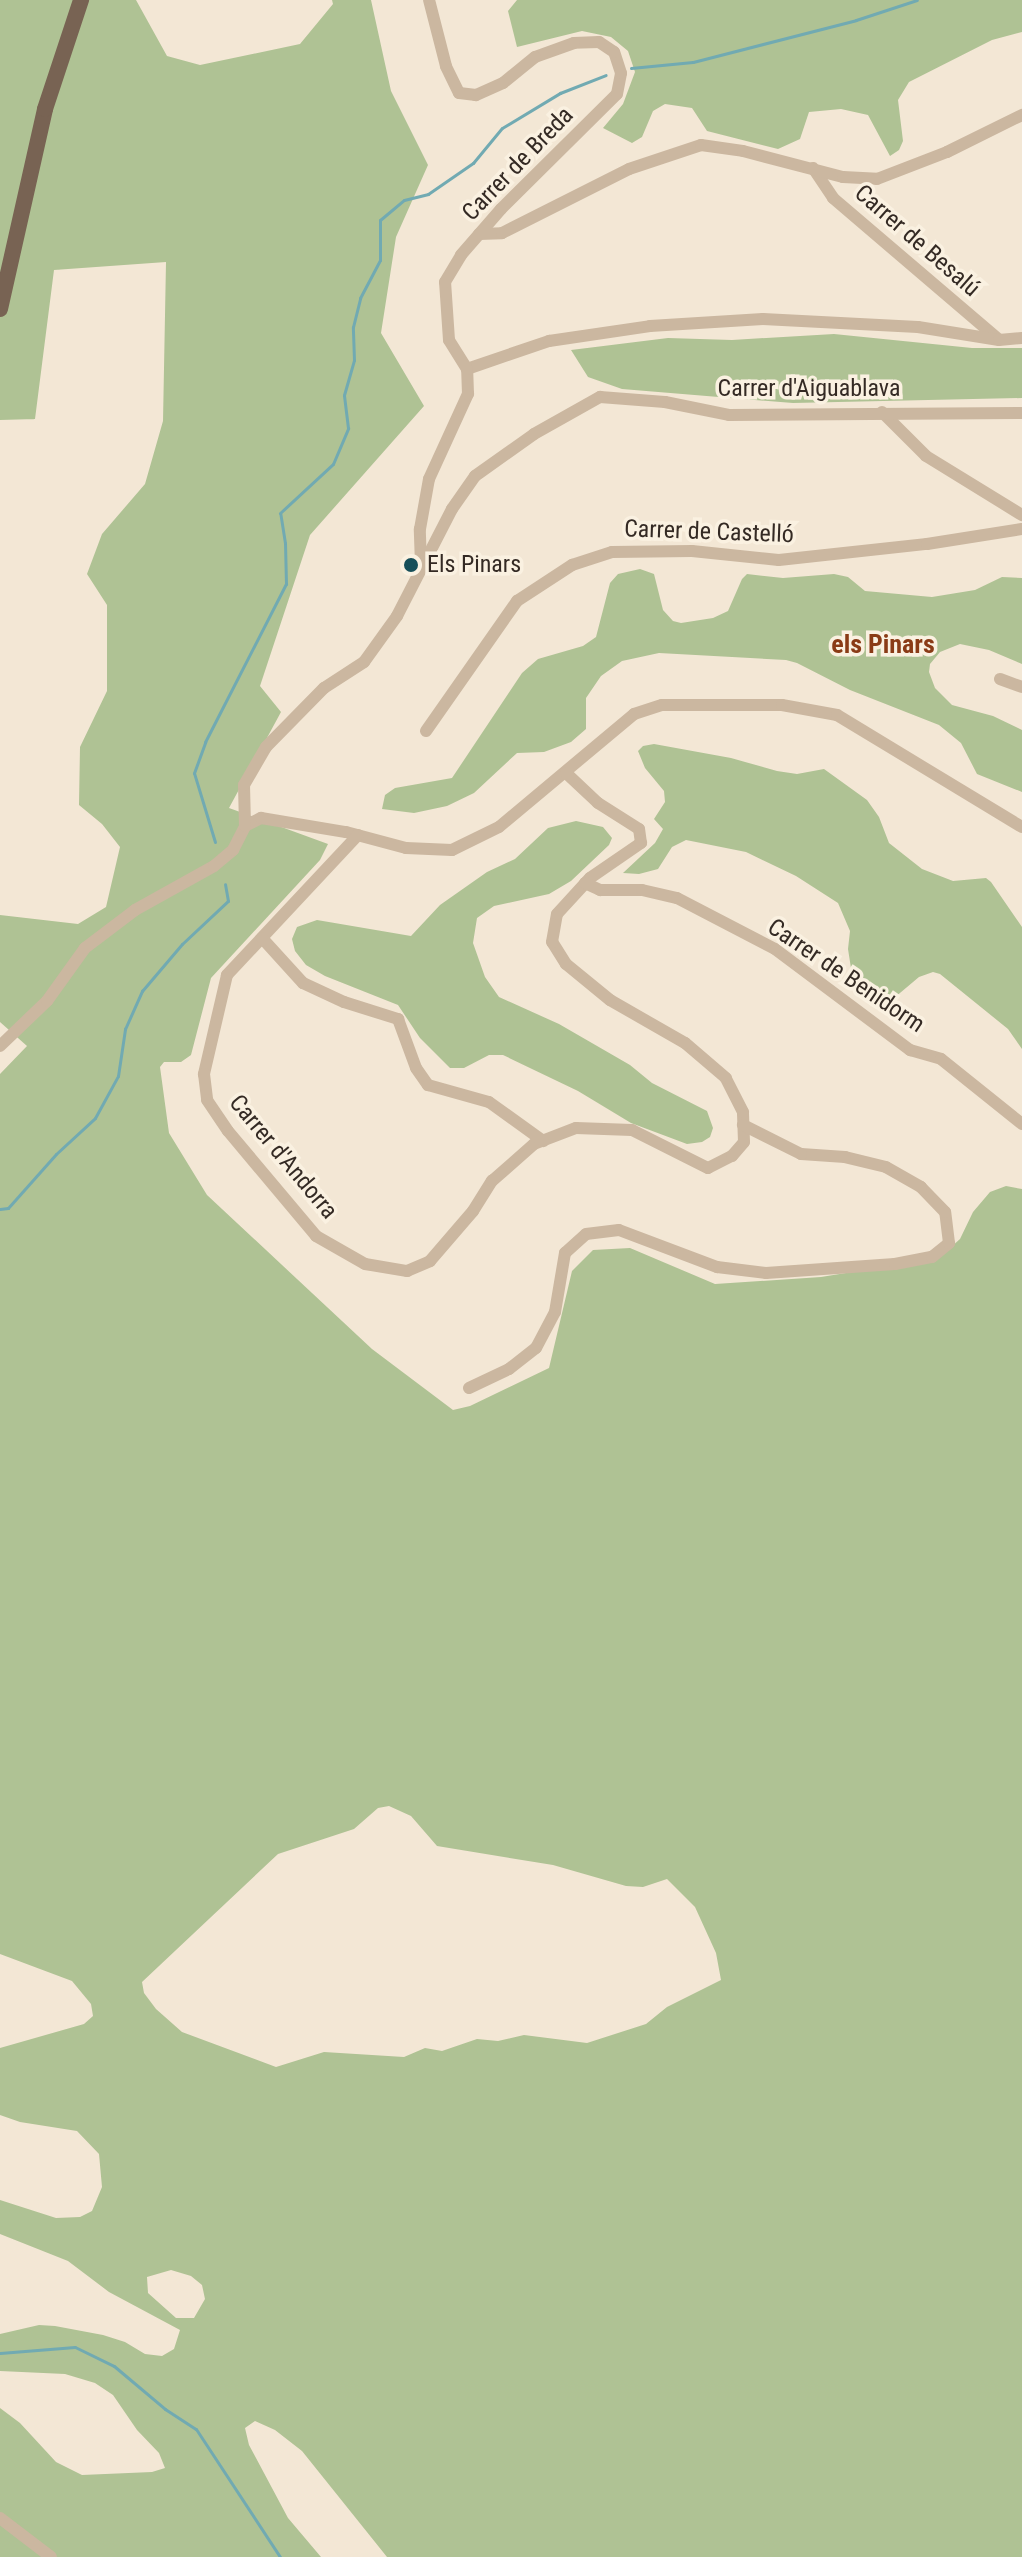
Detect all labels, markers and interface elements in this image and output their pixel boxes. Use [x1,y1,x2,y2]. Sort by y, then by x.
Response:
street label: Carrer de Breda [457,101,579,227]
street label: Carrer de Besalú [849,179,985,303]
street label: Carrer d'Aiguablava [718,375,900,403]
street label: Carrer de Castelló [624,515,794,549]
place label: Els Pinars [427,551,521,579]
marker: Els Pinars [402,556,420,574]
district label: els Pinars [831,629,935,661]
street label: Carrer de Benidorm [762,913,930,1039]
street label: Carrer d'Andorra [223,1089,343,1225]

